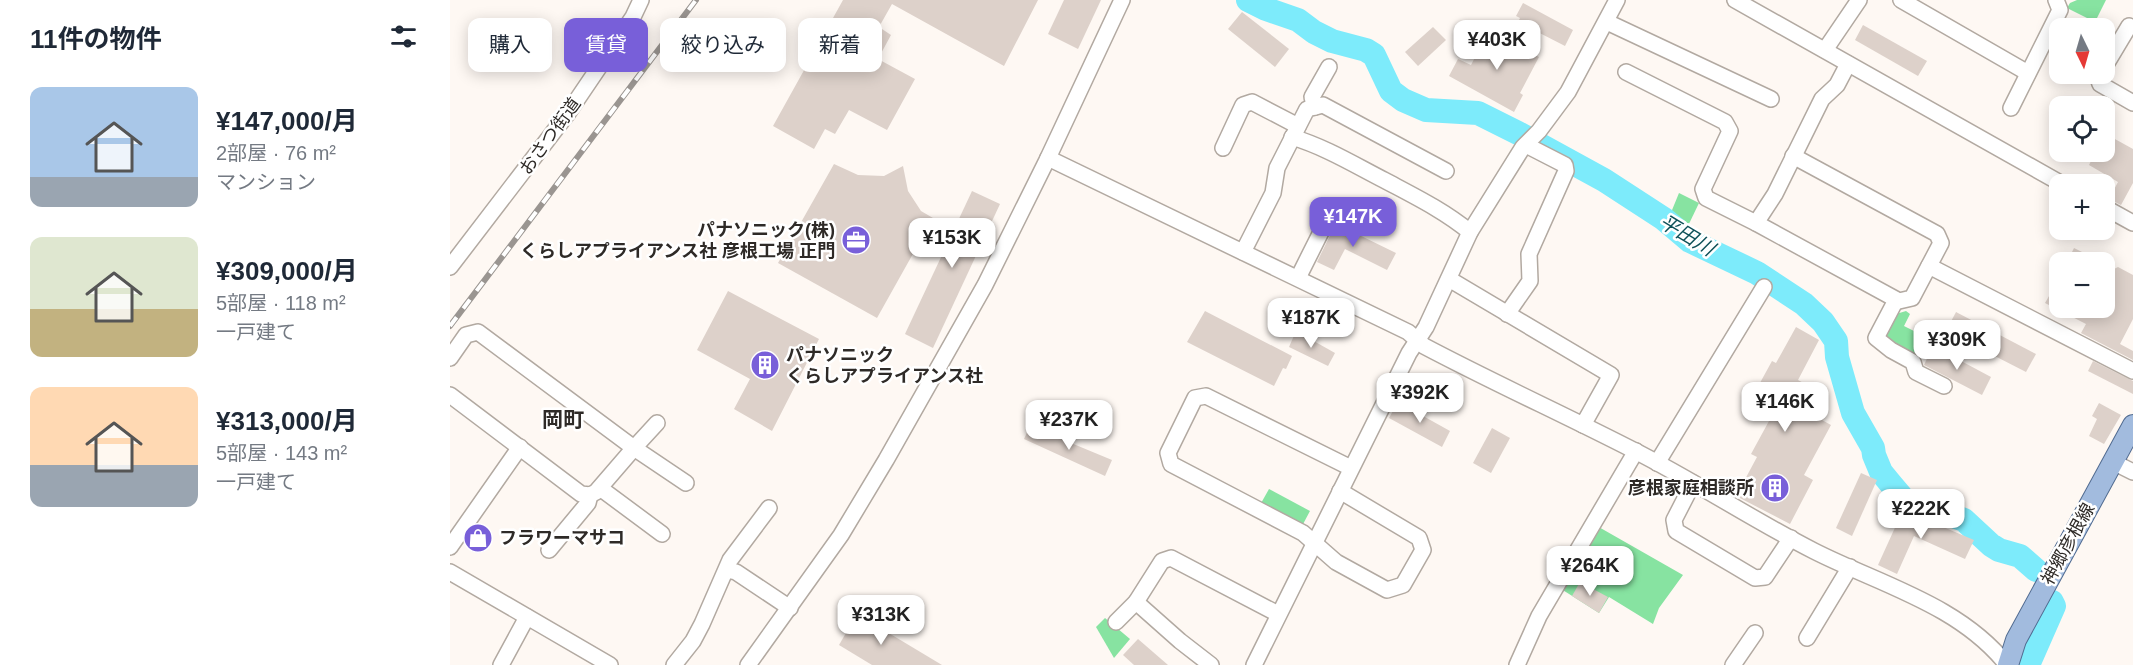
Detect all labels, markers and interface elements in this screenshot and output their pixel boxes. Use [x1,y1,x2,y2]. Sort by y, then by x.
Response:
chip: 購入 [468,18,552,72]
chip: 賃貸 [564,18,648,72]
chip: 絞り込み [660,18,786,72]
chip: 新着 [798,18,882,72]
north arrow [2049,18,2115,84]
map controls [2049,18,2115,318]
icon: filters [387,20,420,53]
pin: ¥403K [1455,20,1539,71]
text: 11件の物件 [30,24,162,54]
text: ¥403K [1468,28,1526,50]
street label: おさつ街道 [515,94,585,178]
button: locate [2049,96,2115,162]
text: ¥147,000/月 [216,106,358,136]
icon: home [78,111,150,183]
text: 2部屋 · 76 m² [216,142,336,164]
text: マンション [216,171,316,193]
button: + [2049,174,2115,240]
pin: ¥147K [1311,197,1395,248]
text: ¥147K [1324,205,1382,227]
water label: 平田川 [1656,210,1720,261]
pin: ¥153K [910,218,994,269]
place label: パナソニック(株) くらしアプライアンス社 彦根工場 正門 [520,220,835,261]
office icon: パナソニック(株) くらしアプライアンス社 彦根工場 正門 [840,224,872,256]
text: ¥153K [923,226,981,248]
button: − [2049,252,2115,318]
text: ¥309,000/月 [216,256,358,286]
icon: home [78,261,150,333]
text: 5部屋 · 118 m² [216,292,346,314]
pin: ¥187K [1269,298,1353,349]
text: ¥187K [1282,306,1340,328]
pin: ¥309K [1915,320,1999,371]
text: 一戸建て [216,321,296,343]
text: ¥309K [1928,328,1986,350]
place label: パナソニック くらしアプライアンス社 [786,345,983,386]
building icon: パナソニック くらしアプライアンス社 [749,349,781,381]
pin: ¥392K [1378,373,1462,424]
text: ¥392K [1391,381,1449,403]
pin: ¥146K [1743,382,1827,433]
text: ¥146K [1756,390,1814,412]
pin: ¥237K [1027,400,1111,451]
text: ¥313,000/月 [216,406,358,436]
district label: 岡町 [542,408,584,431]
text: ¥237K [1040,408,1098,430]
icon: home [78,411,150,483]
text: 5部屋 · 143 m² [216,442,347,464]
text: 一戸建て [216,471,296,493]
building icon: 彦根家庭相談所 [1759,472,1791,504]
place label: 彦根家庭相談所 [1628,478,1754,498]
pin: ¥222K [1879,489,1963,540]
text: ¥222K [1892,497,1950,519]
street label: 神郷彦根線 [2037,500,2099,588]
shop icon: フラワーマサコ [462,522,494,554]
place label: フラワーマサコ [499,528,625,548]
pin: ¥264K [1548,546,1632,597]
text: ¥264K [1561,554,1619,576]
pin: ¥313K [839,595,923,646]
text: ¥313K [852,603,910,625]

